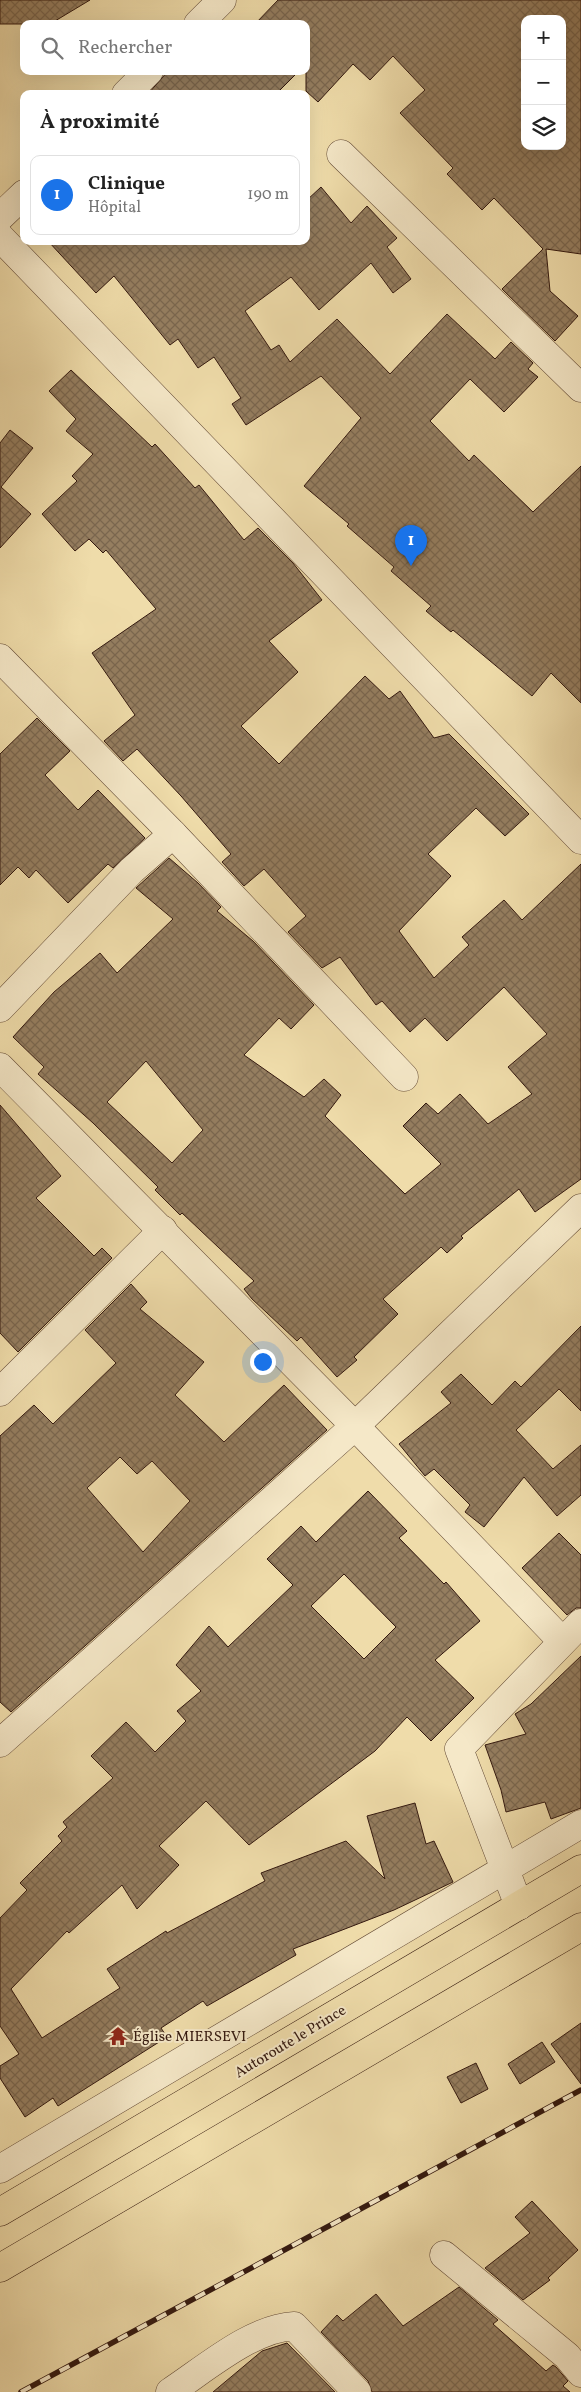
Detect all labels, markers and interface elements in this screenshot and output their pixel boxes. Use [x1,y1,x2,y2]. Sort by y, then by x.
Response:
map controls [521,15,566,150]
button: + [521,15,566,60]
search box [20,20,310,75]
icon: search [38,34,66,62]
text: Rechercher [78,35,172,61]
button: − [521,60,566,105]
button: layers [521,105,566,150]
text: À proximité [40,108,159,137]
text: Clinique [88,171,165,197]
text: 1 [54,184,60,206]
text: 190 m [247,184,289,206]
text: Hôpital [88,197,141,219]
pin: 1 [395,525,427,566]
your location [250,1349,276,1375]
street label: Autoroute le Prince [231,2001,350,2084]
temple icon: Église MIERSEVI [107,2025,129,2047]
place label: Église MIERSEVI [133,2027,246,2048]

